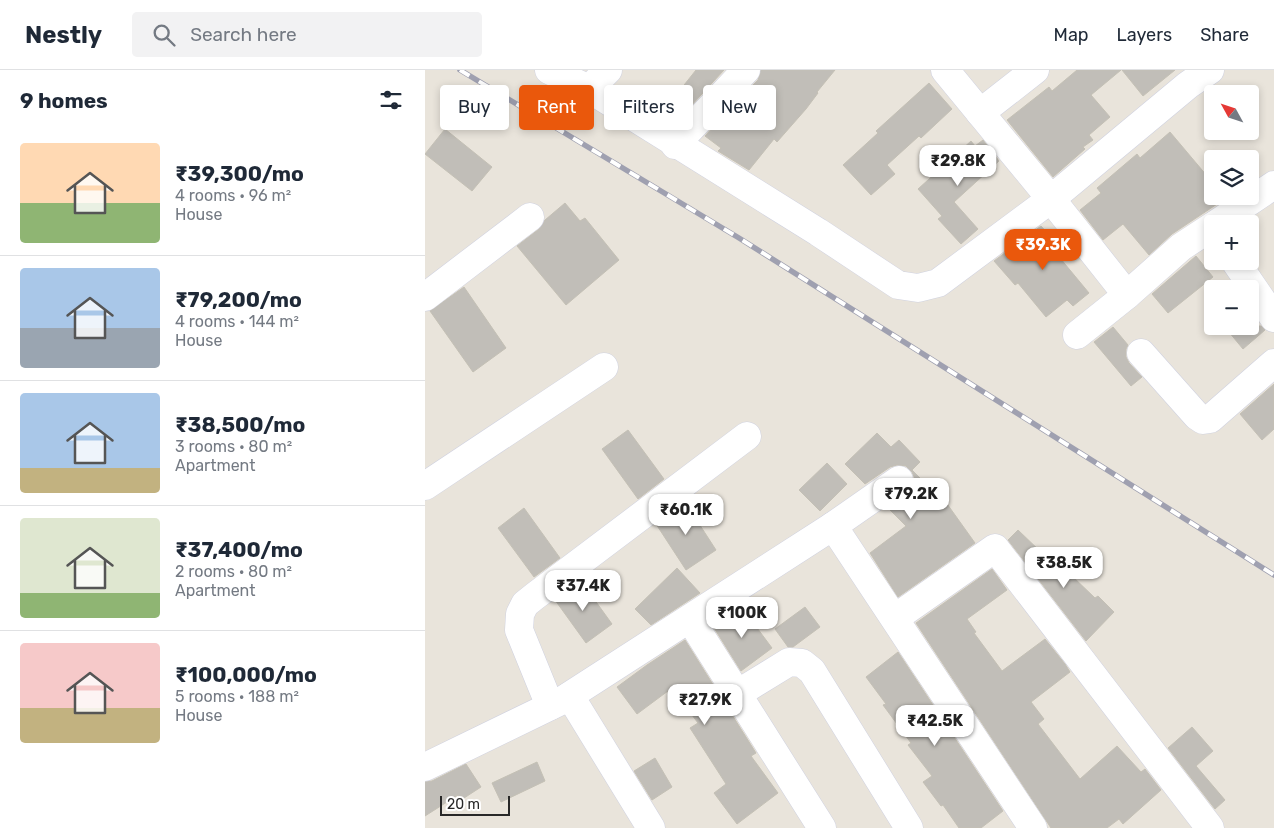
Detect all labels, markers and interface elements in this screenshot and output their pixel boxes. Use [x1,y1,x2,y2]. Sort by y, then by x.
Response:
search box [132,12,482,57]
text: Nestly [25,21,102,49]
icon: search [150,21,178,49]
text: Search here [190,23,297,46]
text: Map [1054,24,1089,46]
text: Layers [1117,24,1172,46]
text: Share [1200,24,1249,46]
chip: Buy [440,85,509,130]
chip: Rent [519,85,594,130]
chip: Filters [604,85,693,130]
chip: New [703,85,776,130]
north arrow [1204,85,1259,140]
map controls [1204,85,1259,335]
icon: filters [377,86,405,114]
text: 9 homes [20,88,108,113]
pin: ₹29.8K [917,144,999,187]
button: layers [1204,150,1259,205]
text: ₹29.8K [930,151,986,170]
text: ₹39,300/mo [175,161,304,186]
icon: home [60,163,120,223]
text: 4 rooms · 96 m² [175,186,291,205]
text: House [175,205,222,224]
button: + [1204,215,1259,270]
pin: ₹39.3K [1002,228,1084,271]
text: ₹39.3K [1015,235,1071,254]
button: − [1204,280,1259,335]
text: ₹79,200/mo [175,287,302,312]
icon: home [60,288,120,348]
text: 4 rooms · 144 m² [175,312,299,331]
text: House [175,331,222,350]
text: ₹38,500/mo [175,412,305,437]
icon: home [60,413,120,473]
text: 3 rooms · 80 m² [175,437,292,456]
text: Apartment [175,456,255,475]
pin: ₹79.2K [870,478,952,520]
text: ₹79.2K [884,484,938,503]
pin: ₹60.1K [645,494,727,536]
text: ₹60.1K [660,500,712,519]
text: ₹37,400/mo [175,537,303,562]
icon: home [60,538,120,598]
pin: ₹38.5K [1023,546,1105,589]
text: ₹38.5K [1036,553,1092,572]
text: 2 rooms · 80 m² [175,562,292,581]
pin: ₹37.4K [542,570,624,612]
text: ₹37.4K [556,576,610,595]
text: Apartment [175,581,255,600]
pin: ₹100K [707,596,777,639]
text: ₹100K [717,603,767,622]
text: ₹100,000/mo [175,662,317,687]
icon: home [60,663,120,723]
pin: ₹27.9K [664,684,746,726]
text: 5 rooms · 188 m² [175,687,299,706]
text: ₹27.9K [678,690,732,709]
pin: ₹42.5K [894,704,976,747]
text: House [175,706,222,725]
text: ₹42.5K [907,711,963,730]
scale bar [440,793,510,816]
text: 20 m [447,796,480,813]

